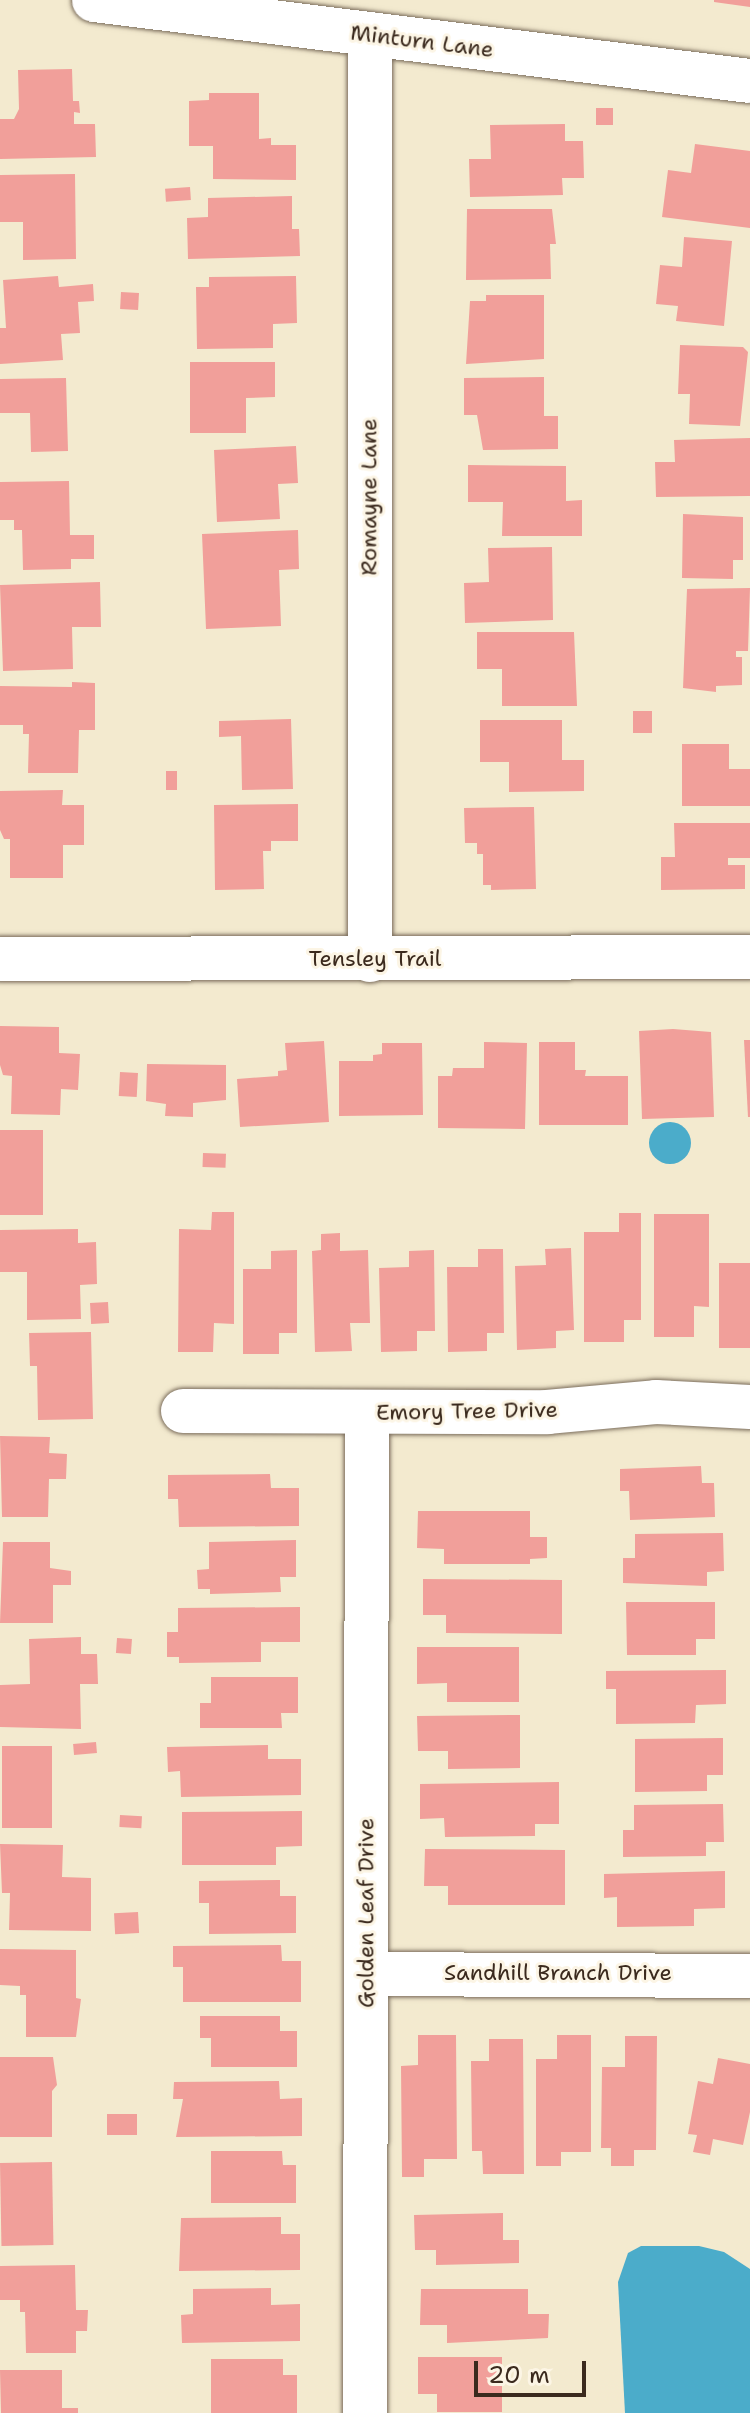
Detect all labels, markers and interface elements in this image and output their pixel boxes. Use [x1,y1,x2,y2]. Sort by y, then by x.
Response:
street label: Minturn Lane [349,19,495,63]
street label: Romayne Lane [356,418,382,576]
street label: Tensley Trail [309,946,441,972]
street label: Emory Tree Drive [376,1396,558,1426]
street label: Golden Leaf Drive [353,1818,379,2008]
street label: Sandhill Branch Drive [444,1960,672,1986]
scale bar [478,2345,590,2395]
text: 20 m [488,2359,550,2391]

